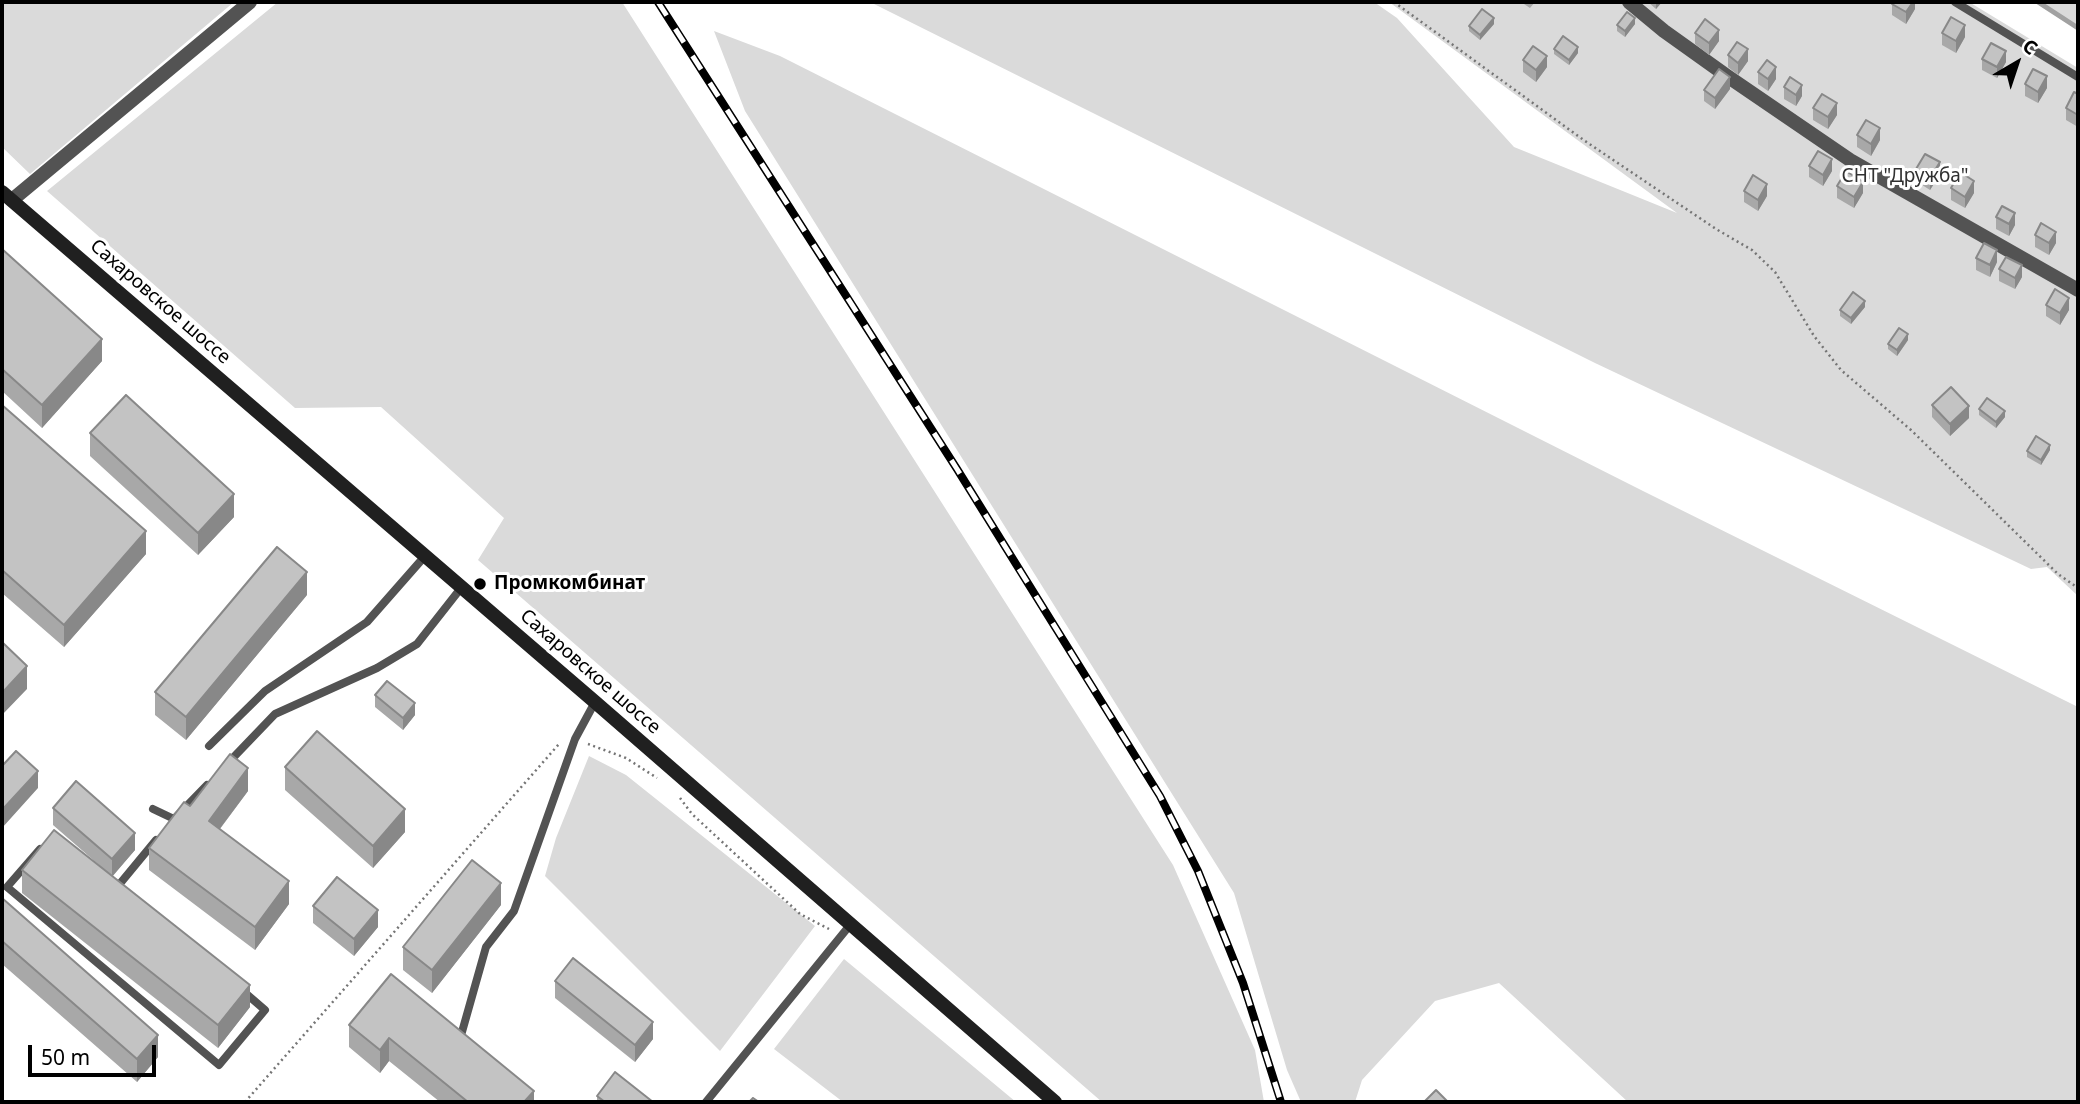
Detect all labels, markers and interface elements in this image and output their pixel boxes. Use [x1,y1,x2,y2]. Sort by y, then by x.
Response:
north arrow [1982,28,2052,98]
text: С [2017,33,2043,61]
park label: СНТ "Дружба" [1842,166,1968,188]
street label: Сахаровское шоссе [85,235,235,369]
place label: Промкомбинат [494,573,645,595]
marker: Промкомбинат [472,576,488,592]
street label: Сахаровское шоссе [515,605,665,739]
scale bar [32,1030,159,1074]
text: 50 m [41,1043,90,1071]

